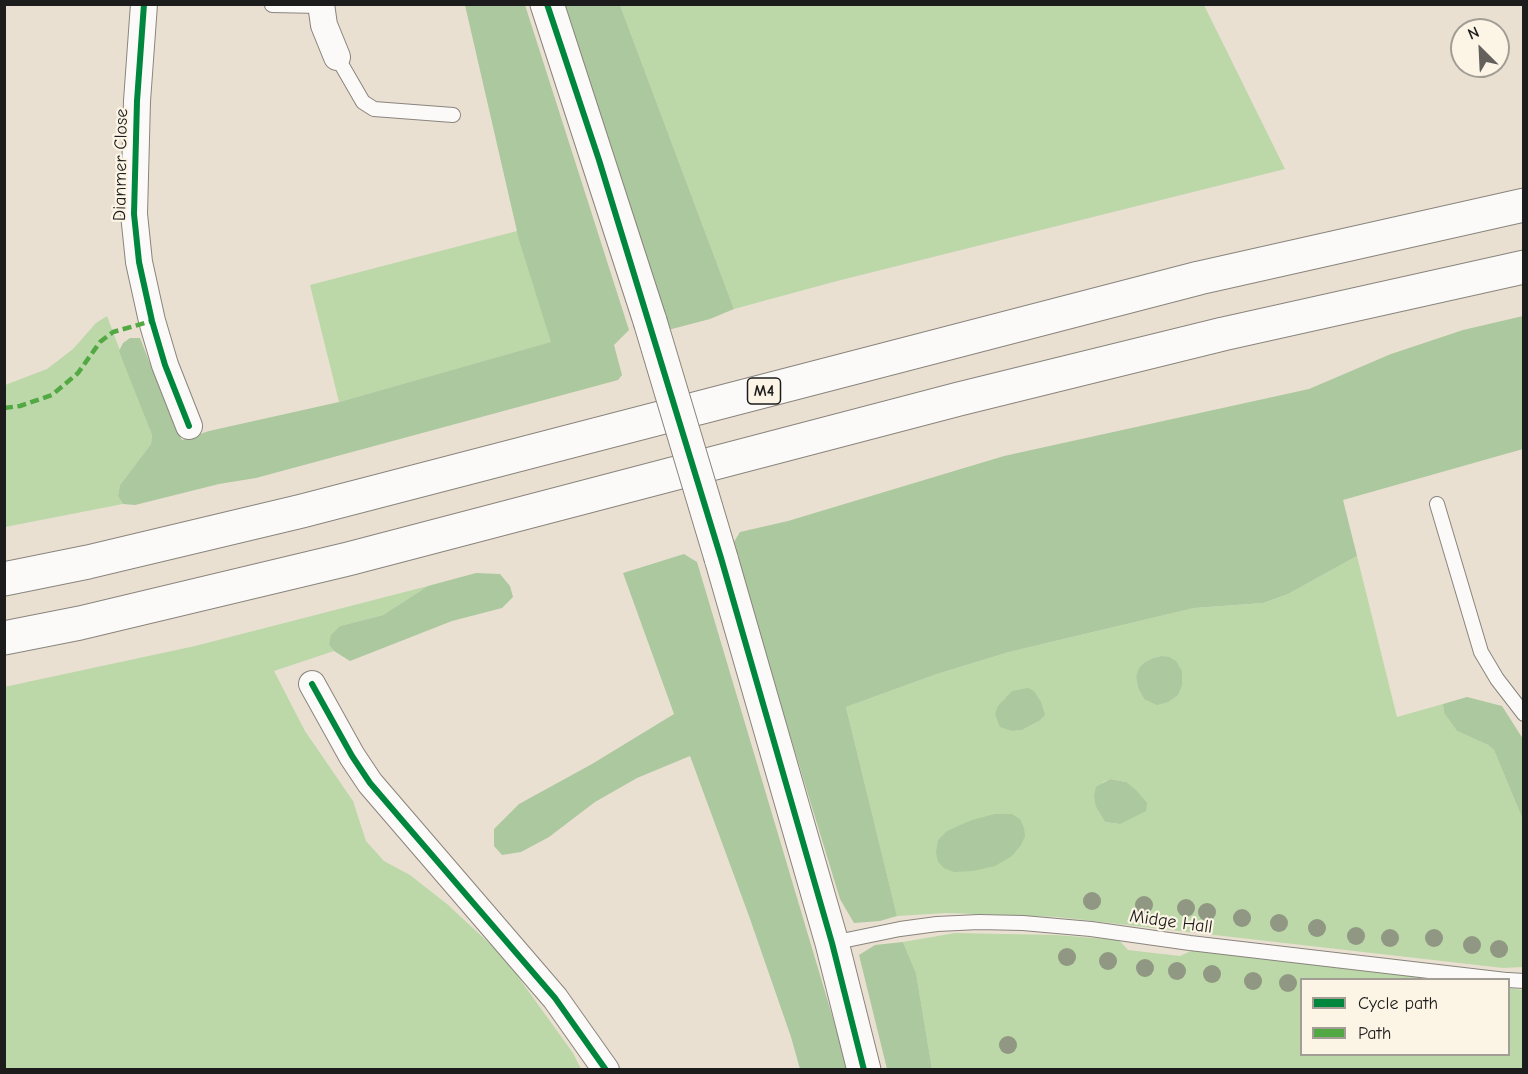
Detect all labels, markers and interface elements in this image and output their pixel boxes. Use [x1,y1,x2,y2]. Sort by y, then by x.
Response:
north arrow [1450,18,1510,78]
text: N [1465,23,1482,44]
street label: Dianmer Close [109,109,133,221]
road number: M4 [748,378,780,404]
street label: Midge Hall [1128,905,1214,939]
legend [1300,978,1510,1056]
text: Cycle path [1358,993,1438,1014]
text: Path [1358,1023,1391,1044]

